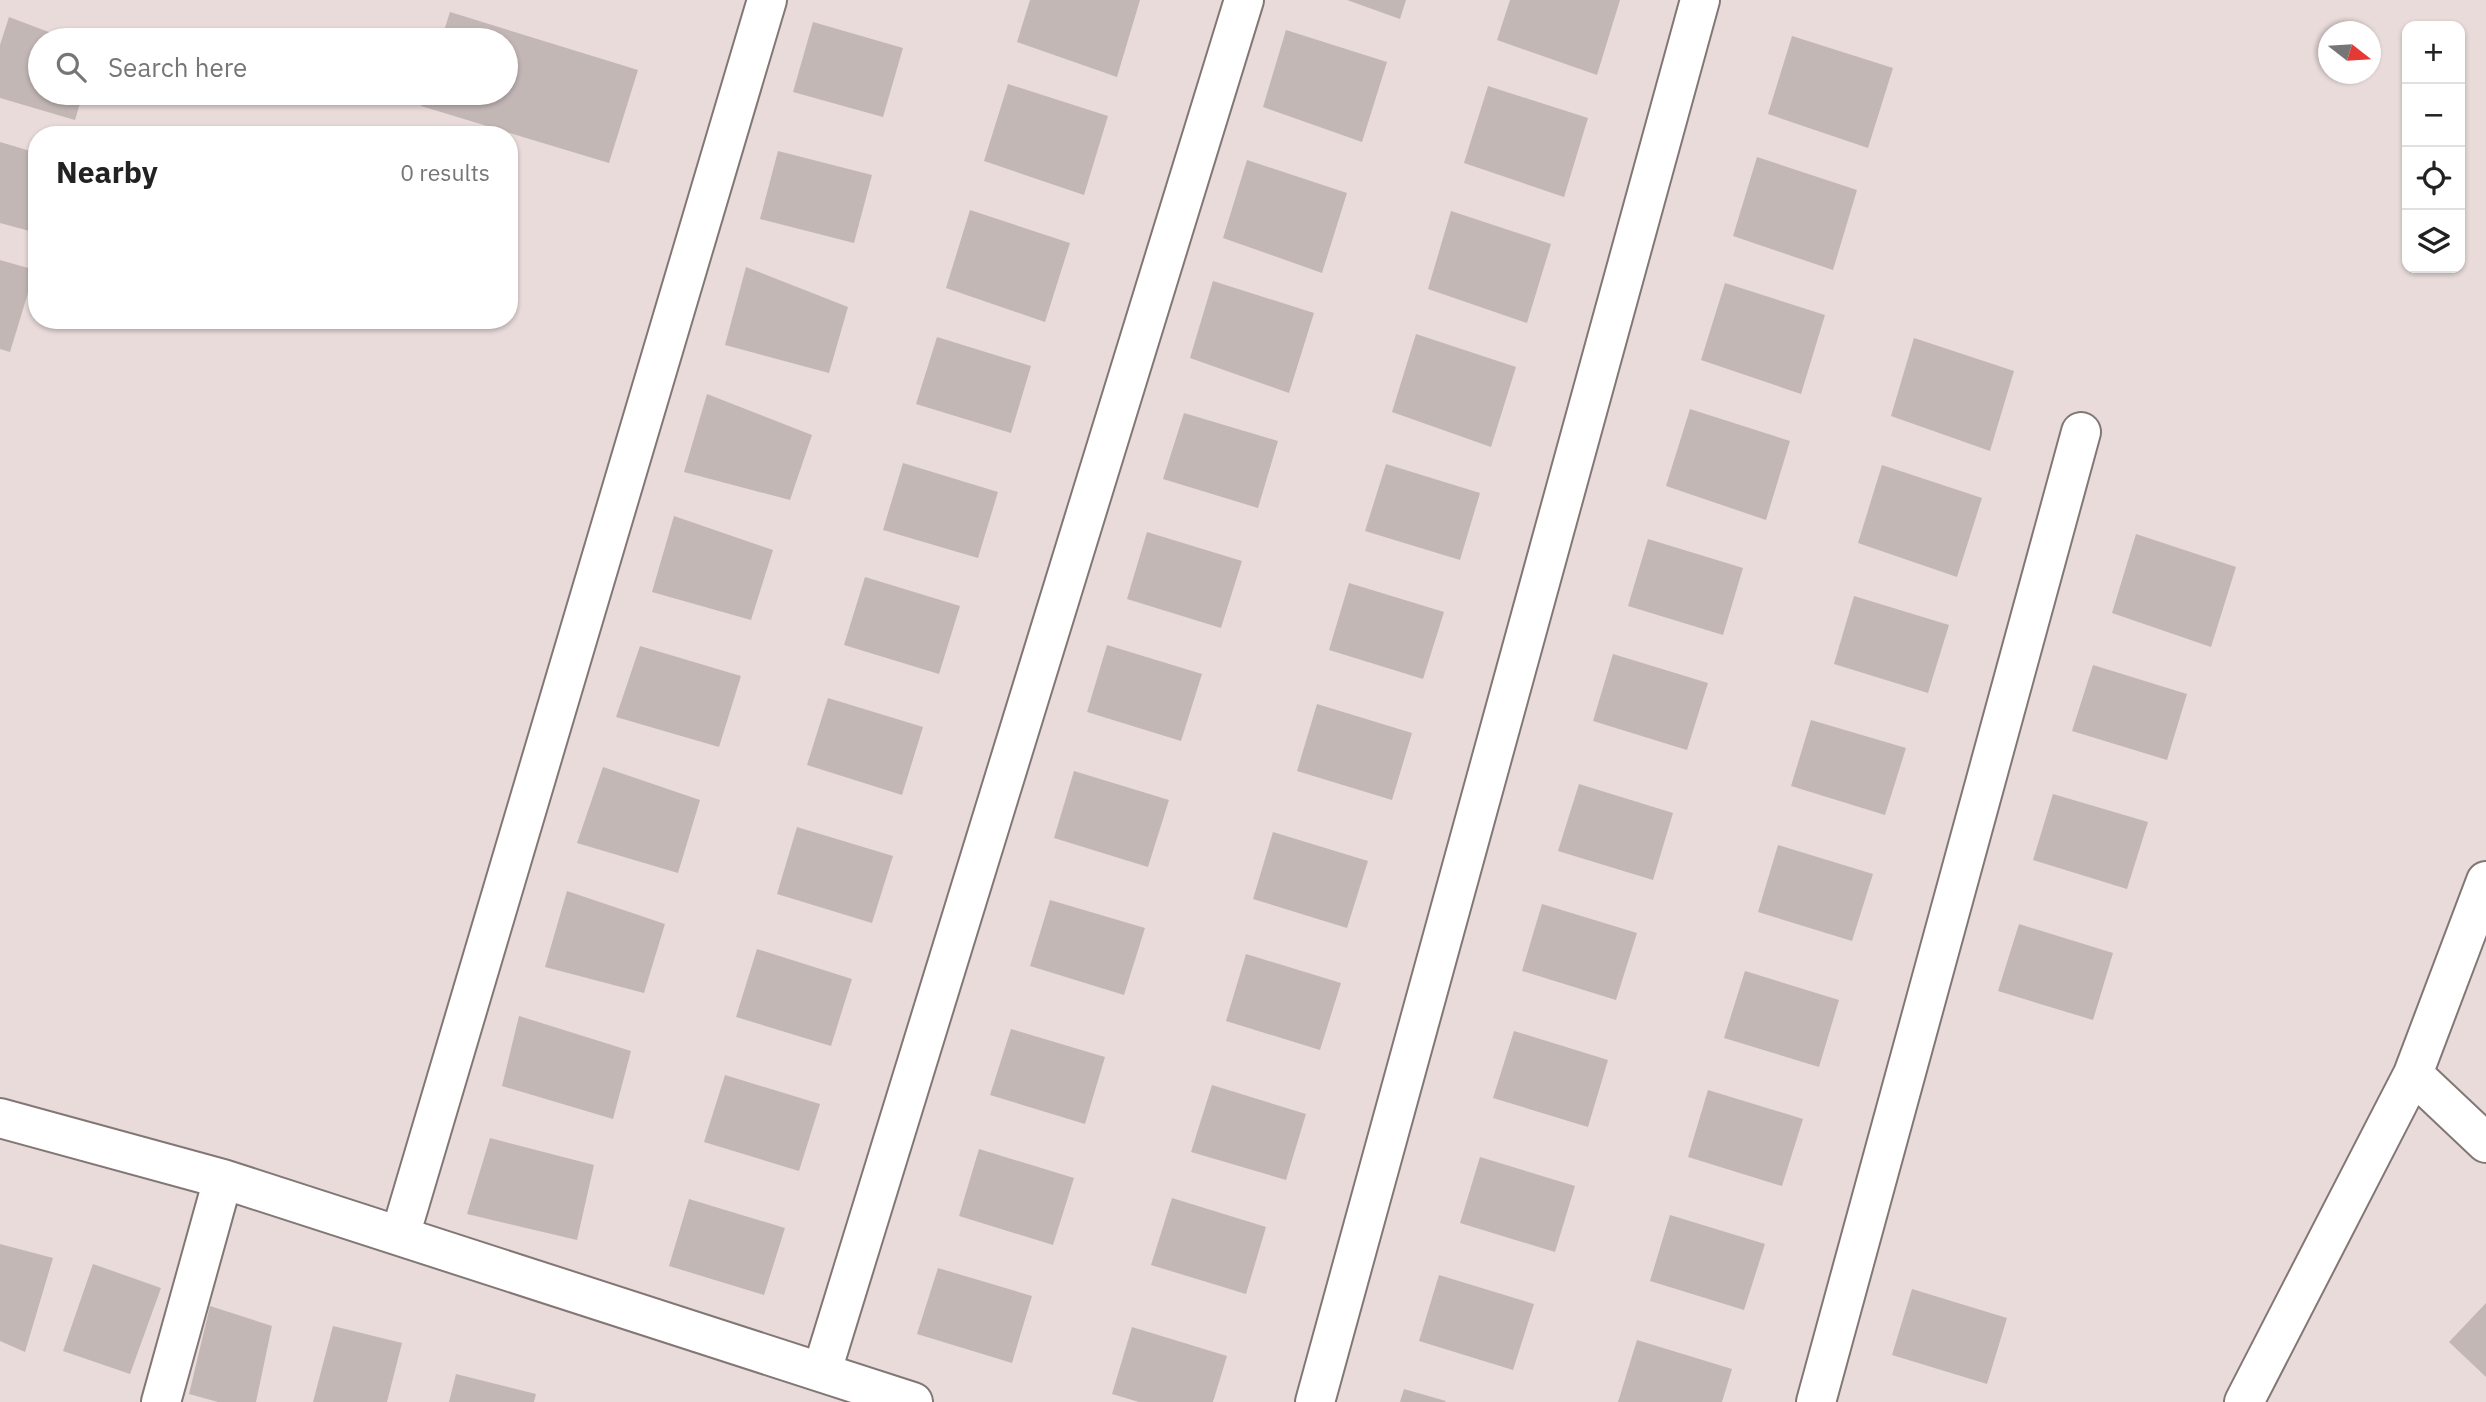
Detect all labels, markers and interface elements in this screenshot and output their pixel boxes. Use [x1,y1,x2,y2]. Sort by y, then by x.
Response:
north arrow [2318,21,2381,84]
map controls [2402,21,2465,273]
button: + [2402,21,2465,84]
search box [28,28,518,105]
icon: search [52,48,90,86]
text: Search here [108,50,247,84]
button: − [2402,84,2465,147]
button: locate [2402,147,2465,210]
text: Nearby [56,152,158,191]
text: 0 results [400,157,490,187]
button: layers [2402,210,2465,273]

